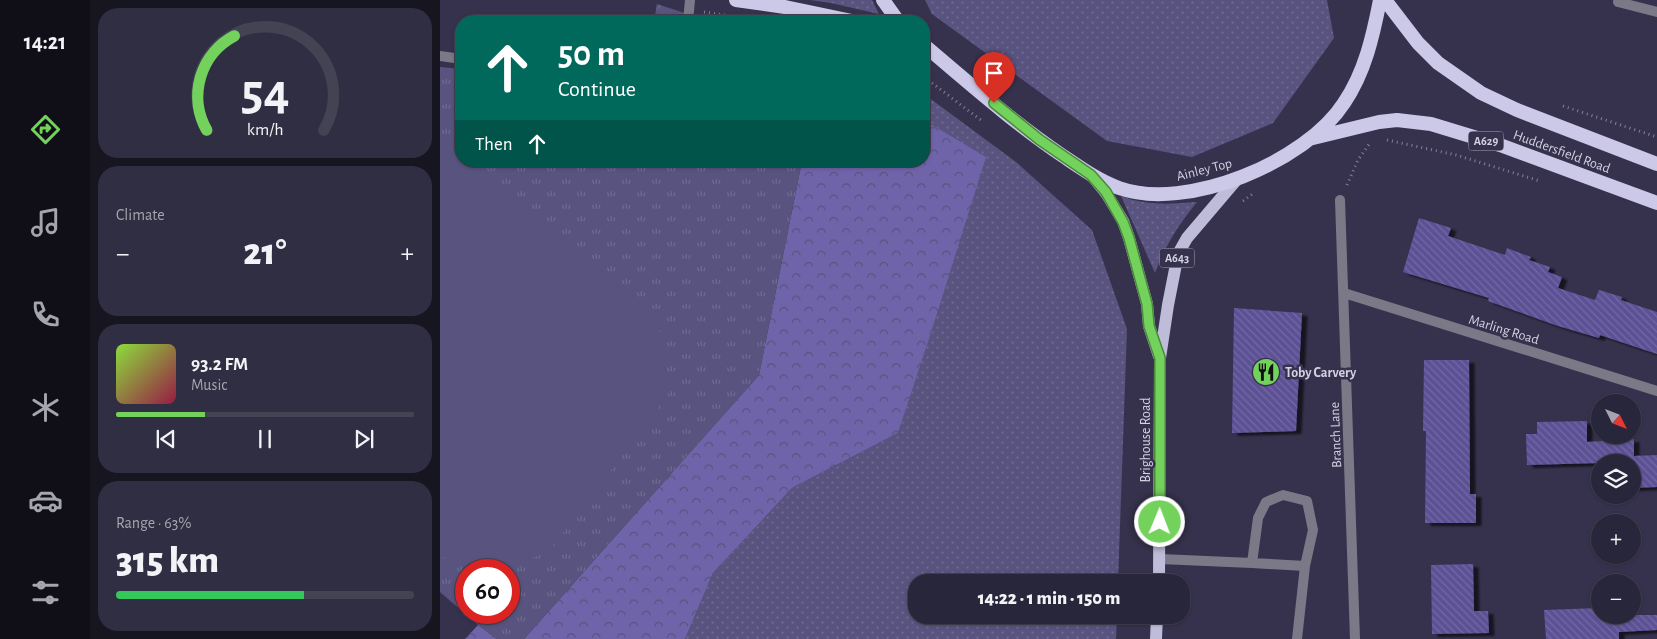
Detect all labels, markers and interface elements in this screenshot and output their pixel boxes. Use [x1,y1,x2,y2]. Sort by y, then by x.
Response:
text: 14:21 [24,31,66,53]
icon: ahead [475,35,540,100]
text: 50 m [558,37,625,72]
pin [973,52,1015,103]
icon: arrive [980,59,1008,87]
text: 54 [241,67,289,119]
text: Continue [558,78,636,100]
icon: directions [28,112,63,147]
text: km/h [247,121,283,139]
street label: Huddersfield Road [1511,128,1612,176]
icon: ahead [523,130,551,158]
road number: A629 [1468,132,1504,150]
text: Then [475,135,513,154]
street label: Ainley Top [1175,156,1234,184]
icon: music [28,205,63,240]
text: Climate [116,207,165,223]
text: 21° [243,234,287,272]
text: − [116,240,129,268]
text: + [401,240,414,268]
road number: A643 [1160,248,1194,268]
icon: phone [28,297,63,332]
street label: Marling Road [1467,313,1541,347]
text: 93.2 FM [191,355,248,374]
restaurant icon: Toby Carvery [1251,357,1281,387]
place label: Toby Carvery [1285,366,1357,380]
text: Music [191,377,227,393]
icon: climate [28,390,63,425]
north arrow [1591,394,1641,444]
map controls [1591,394,1641,624]
street label: Brighouse Road [1139,397,1153,483]
street label: Branch Lane [1328,402,1344,468]
icon: previous [152,425,180,453]
icon: pause [251,425,279,453]
icon: next [350,425,378,453]
button: layers [1591,454,1641,504]
icon: car [28,483,63,518]
position arrow [1133,495,1185,547]
button: + [1591,514,1641,564]
text: Range · 63% [116,515,191,531]
text: 315 km [116,542,219,580]
speed limit sign: 60 [455,559,520,624]
button: − [1591,574,1641,624]
icon: filters [28,575,63,610]
text: 14:22 · 1 min · 150 m [978,589,1120,608]

